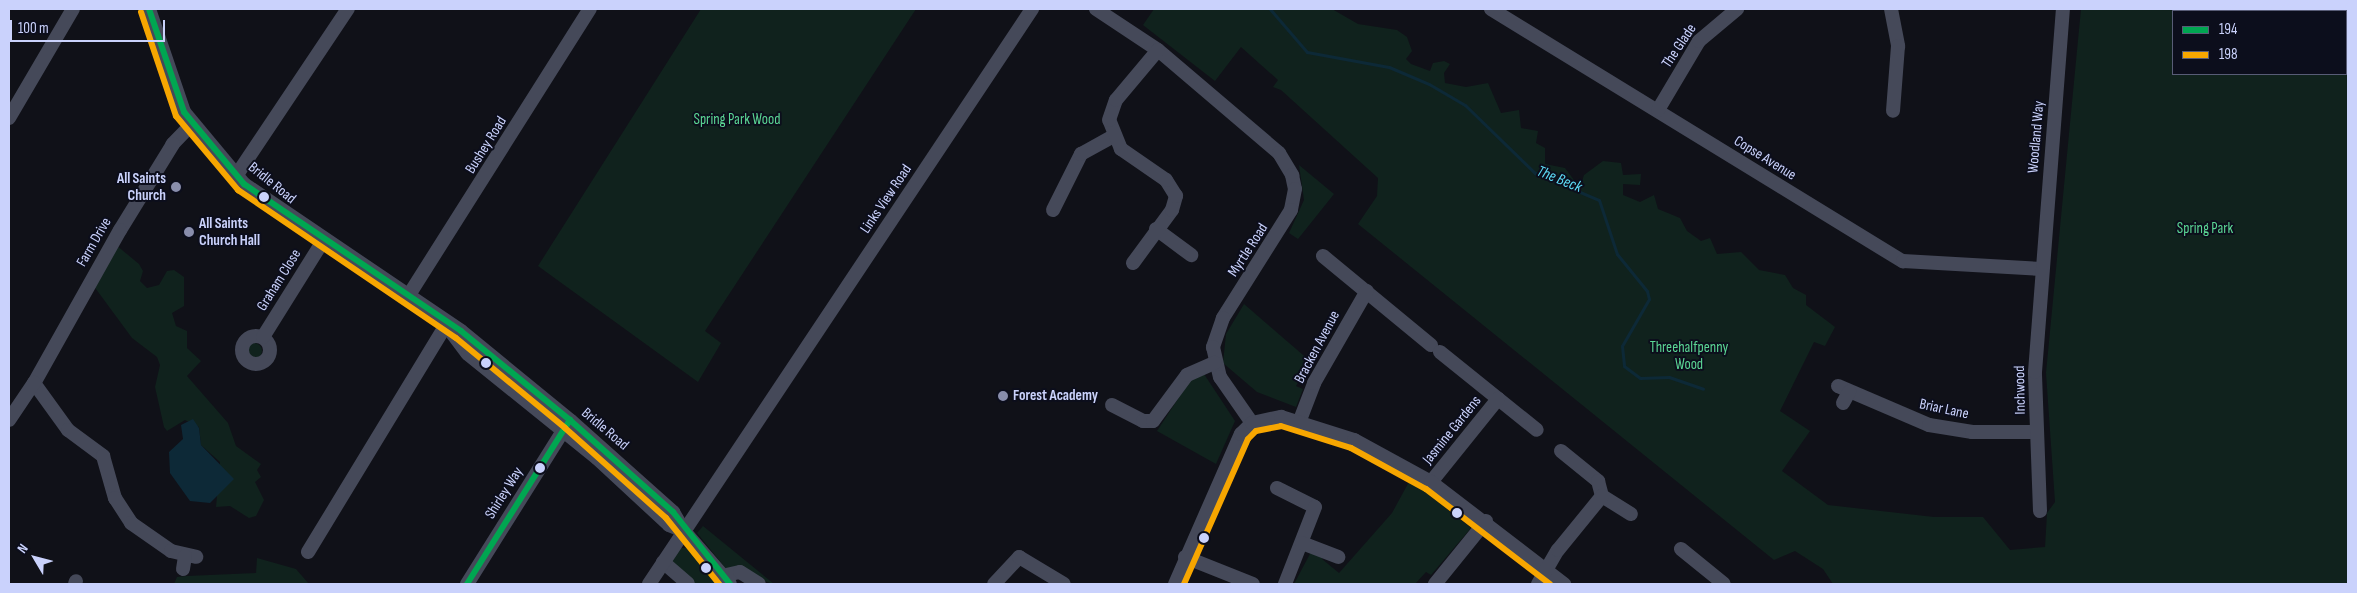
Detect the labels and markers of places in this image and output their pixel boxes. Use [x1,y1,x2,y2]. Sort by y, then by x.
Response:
place label: All Saints Church [117,169,166,204]
marker: All Saints Church [170,181,182,193]
unlabelled marker [259,192,269,202]
place label: All Saints Church Hall [199,214,260,249]
marker: All Saints Church Hall [183,226,195,238]
unlabelled marker [481,358,491,368]
place label: Forest Academy [1013,387,1098,405]
marker: Forest Academy [997,390,1009,402]
unlabelled marker [535,463,545,473]
unlabelled marker [1452,508,1462,518]
unlabelled marker [1199,533,1209,543]
unlabelled marker [701,563,711,573]

